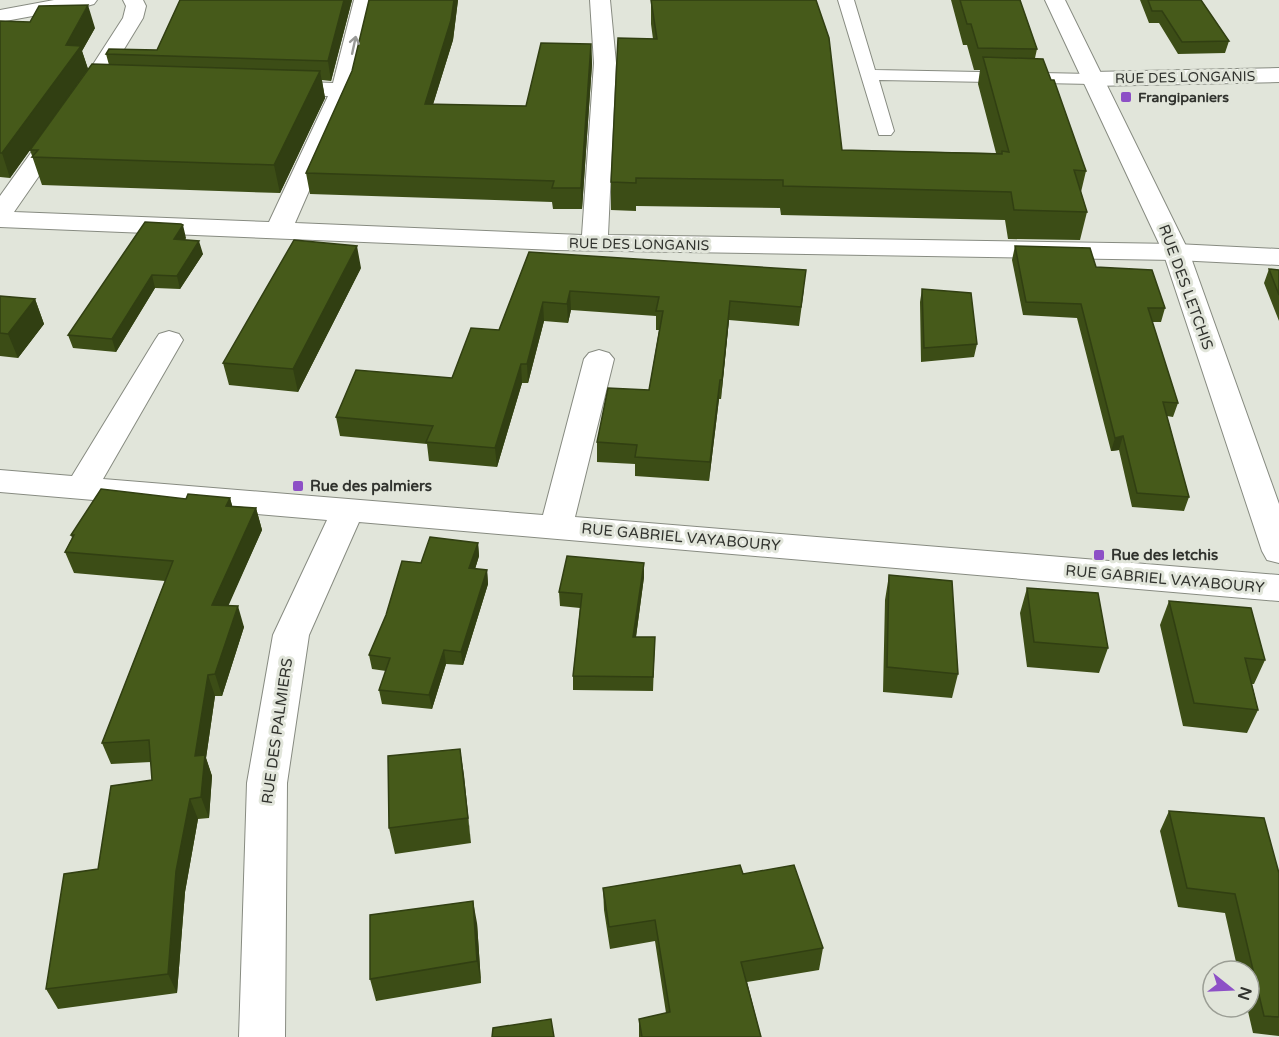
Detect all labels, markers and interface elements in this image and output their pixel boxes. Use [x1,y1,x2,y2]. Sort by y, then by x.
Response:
one-way arrow [349,36,360,55]
street label: RUE DES LONGANIS [1115,68,1256,87]
place label: Frangipaniers [1138,89,1229,106]
marker: Frangipaniers [1119,90,1133,104]
street label: RUE DES LETCHIS [1155,222,1217,352]
street label: RUE DES LONGANIS [569,235,710,254]
place label: Rue des palmiers [310,477,432,496]
marker: Rue des palmiers [291,479,305,493]
street label: RUE GABRIEL VAYABOURY [581,519,782,555]
place label: Rue des letchis [1111,546,1218,564]
marker: Rue des letchis [1092,548,1106,562]
street label: RUE GABRIEL VAYABOURY [1065,561,1266,597]
street label: RUE DES PALMIERS [258,657,296,805]
north arrow [1201,959,1261,1019]
text: N [1233,984,1256,1003]

